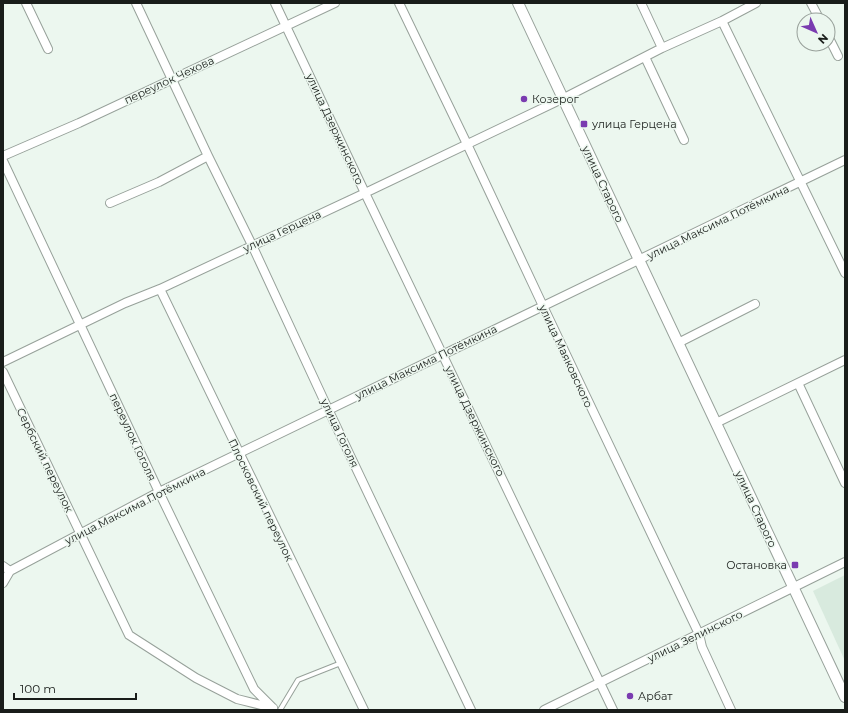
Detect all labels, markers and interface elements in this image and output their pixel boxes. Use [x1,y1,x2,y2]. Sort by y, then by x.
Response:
north arrow [796,12,836,52]
text: N [815,31,831,47]
street label: переулок Чехова [122,53,216,107]
street label: улица Дзержинского [303,70,367,187]
place label: Козерог [532,92,580,106]
marker: Козерог [519,94,529,104]
place label: улица Герцена [591,117,677,131]
marker: улица Герцена [579,119,589,129]
street label: улица Старого [579,142,627,225]
street label: улица Максима Потёмкина [644,181,791,263]
street label: улица Герцена [240,207,323,256]
street label: улица Маяковского [536,301,596,410]
street label: улица Максима Потёмкина [352,321,499,403]
street label: улица Дзержинского [442,362,508,479]
street label: переулок Гоголя [107,391,159,483]
street label: улица Гоголя [317,395,362,470]
street label: Сербский переулок [14,405,77,515]
street label: Плосковский переулок [225,437,297,564]
street label: улица Максима Потёмкина [61,464,208,548]
street label: улица Старого [732,467,780,550]
place label: Остановка [726,558,787,572]
marker: Остановка [790,560,800,570]
street label: улица Зелинского [644,607,745,666]
scale bar [14,675,136,701]
text: 100 m [20,681,56,696]
place label: Арбат [638,689,673,703]
marker: Арбат [625,691,635,701]

